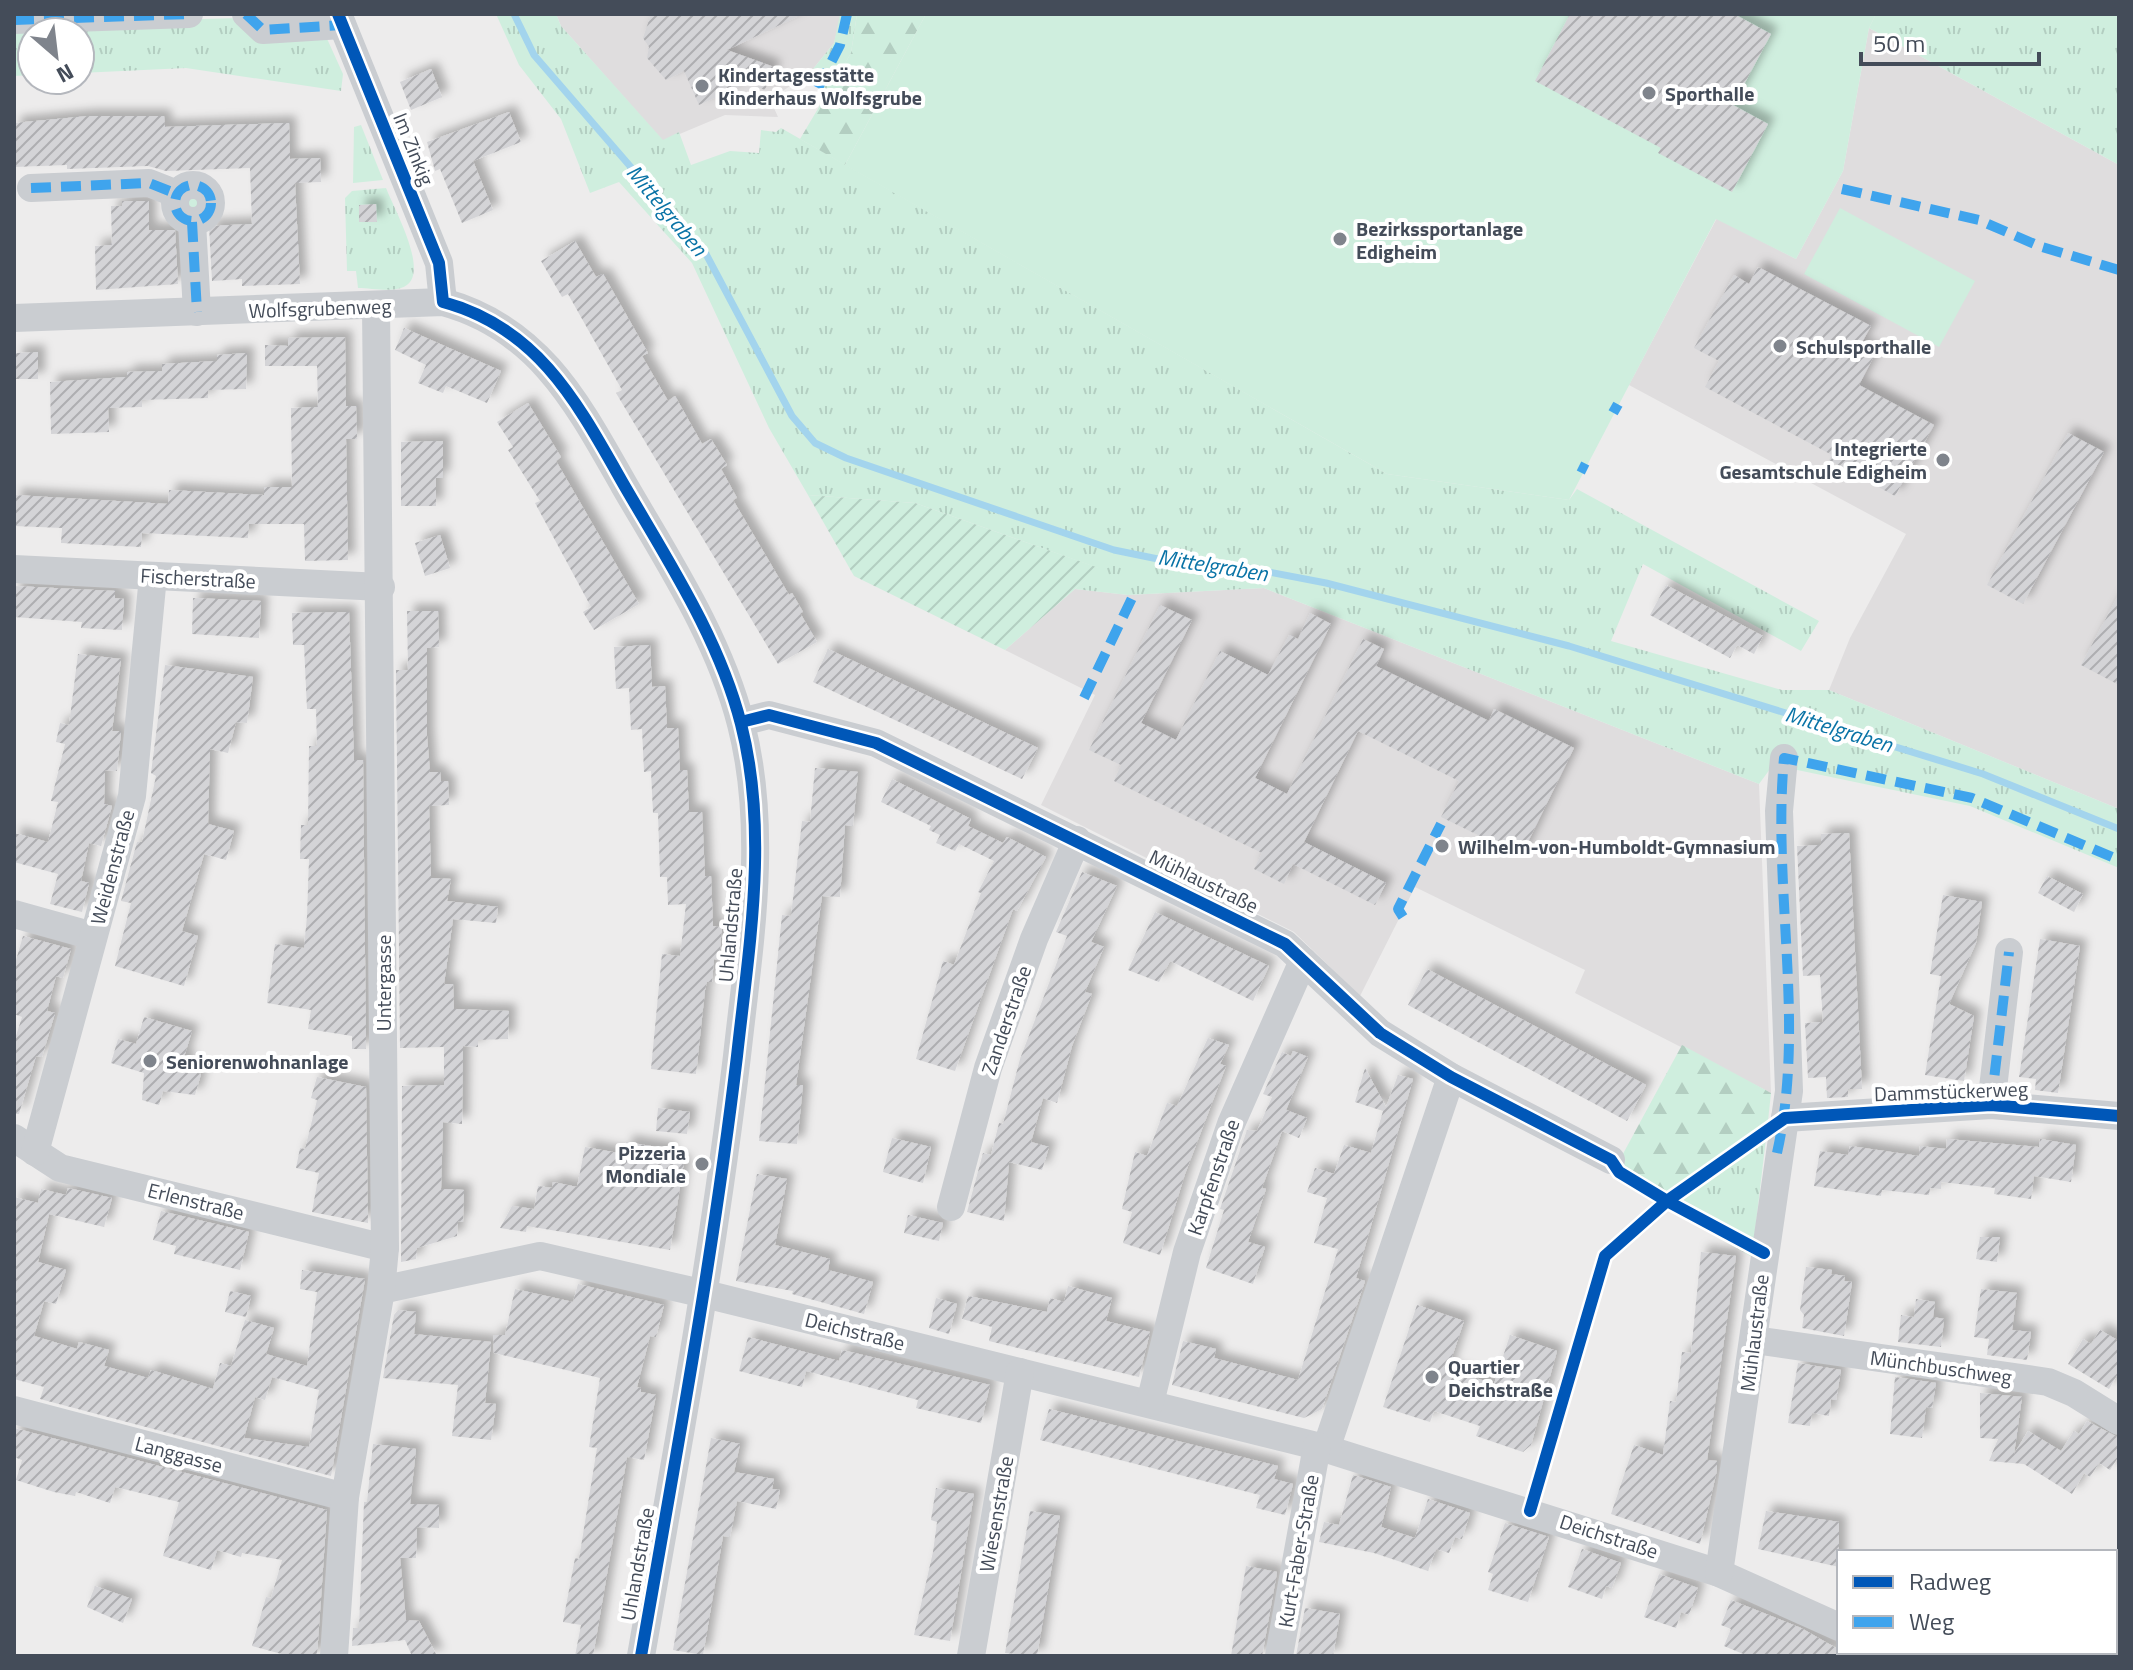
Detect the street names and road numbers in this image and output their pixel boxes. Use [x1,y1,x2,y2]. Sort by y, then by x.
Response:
street label: Im Zinkig [385,108,443,190]
street label: Wolfsgrubenweg [248,290,392,326]
street label: Fischerstraße [140,559,256,597]
street label: Weidenstraße [82,806,142,928]
street label: Mühlaustraße [1144,841,1264,921]
street label: Uhlandstraße [710,867,750,983]
street label: Untergasse [368,935,399,1031]
street label: Zanderstraße [973,961,1039,1079]
street label: Dammstückerweg [1874,1073,2028,1109]
street label: Karpfenstraße [1179,1115,1247,1239]
street label: Erlenstraße [145,1174,247,1228]
street label: Mühlaustraße [1731,1272,1777,1394]
street label: Deichstraße [802,1304,908,1358]
street label: Münchbuschweg [1868,1342,2014,1392]
street label: Langgasse [132,1427,226,1481]
street label: Wiesenstraße [971,1454,1021,1574]
street label: Kurt-Faber-Straße [1269,1472,1327,1630]
street label: Uhlandstraße [612,1505,662,1623]
street label: Deichstraße [1556,1506,1662,1566]

